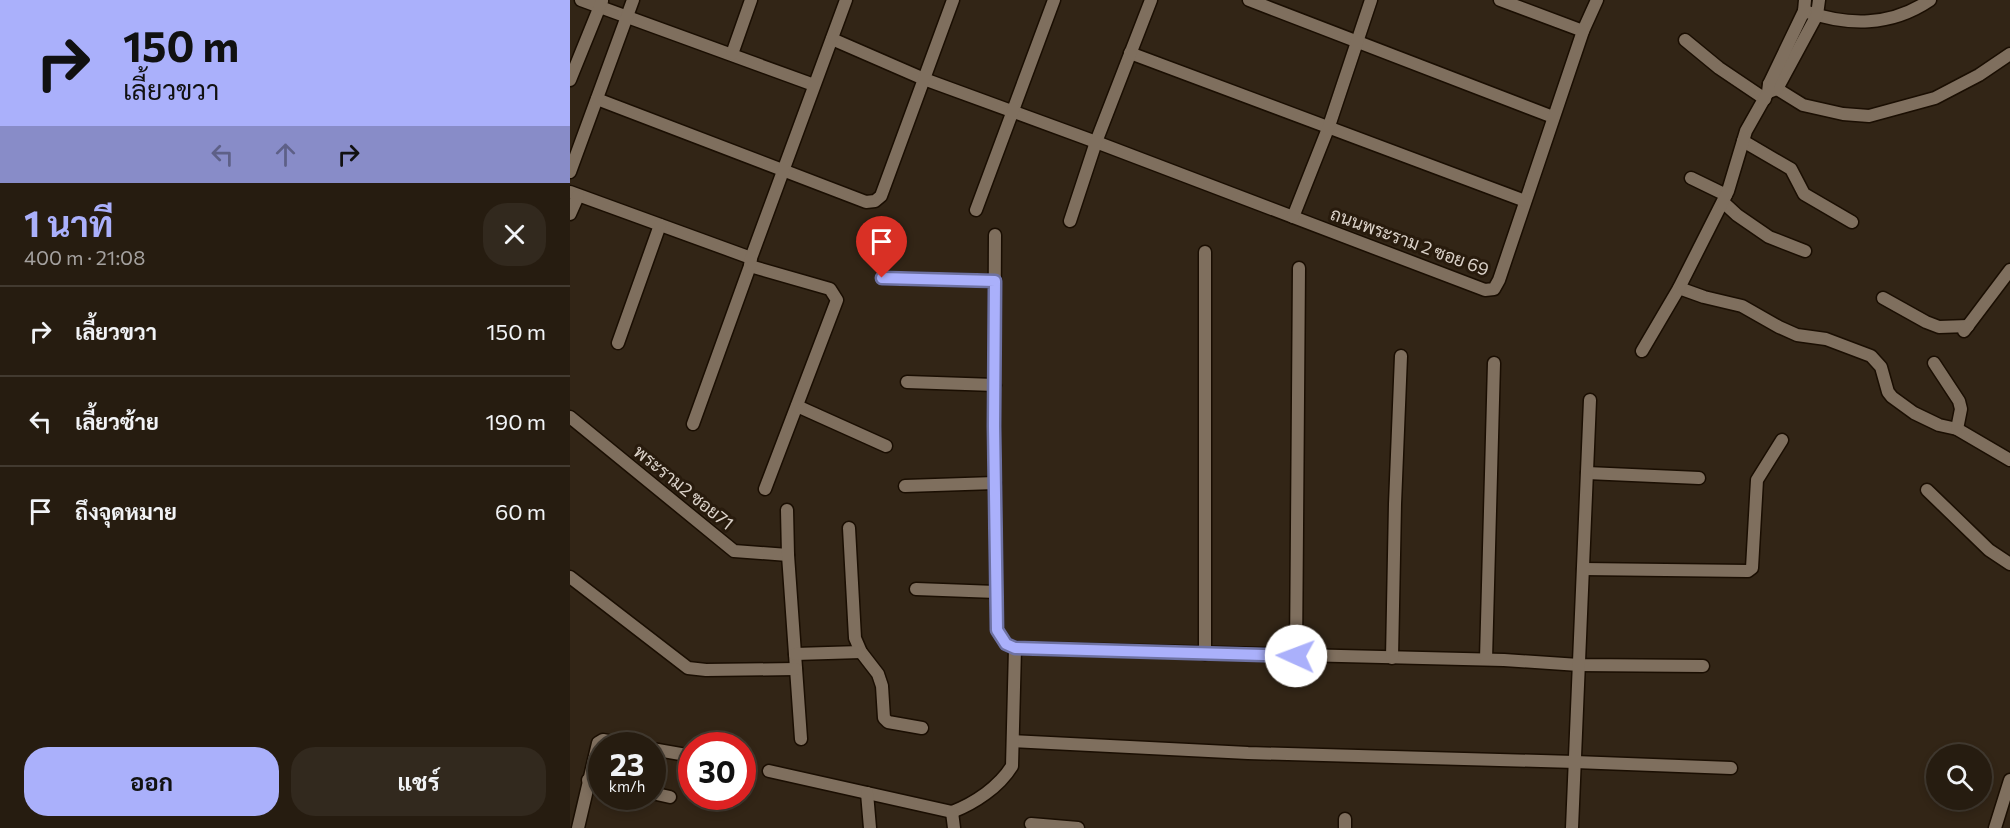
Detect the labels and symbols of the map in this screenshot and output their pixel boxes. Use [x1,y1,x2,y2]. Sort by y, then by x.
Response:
street label: ถนนพระราม 2 ซอย 69 [1328,202,1492,280]
pin [856,216,907,278]
street label: พระราม2 ซอย71 [630,440,738,534]
position arrow [1264,624,1328,688]
speed limit sign: 30 [678,732,756,810]

